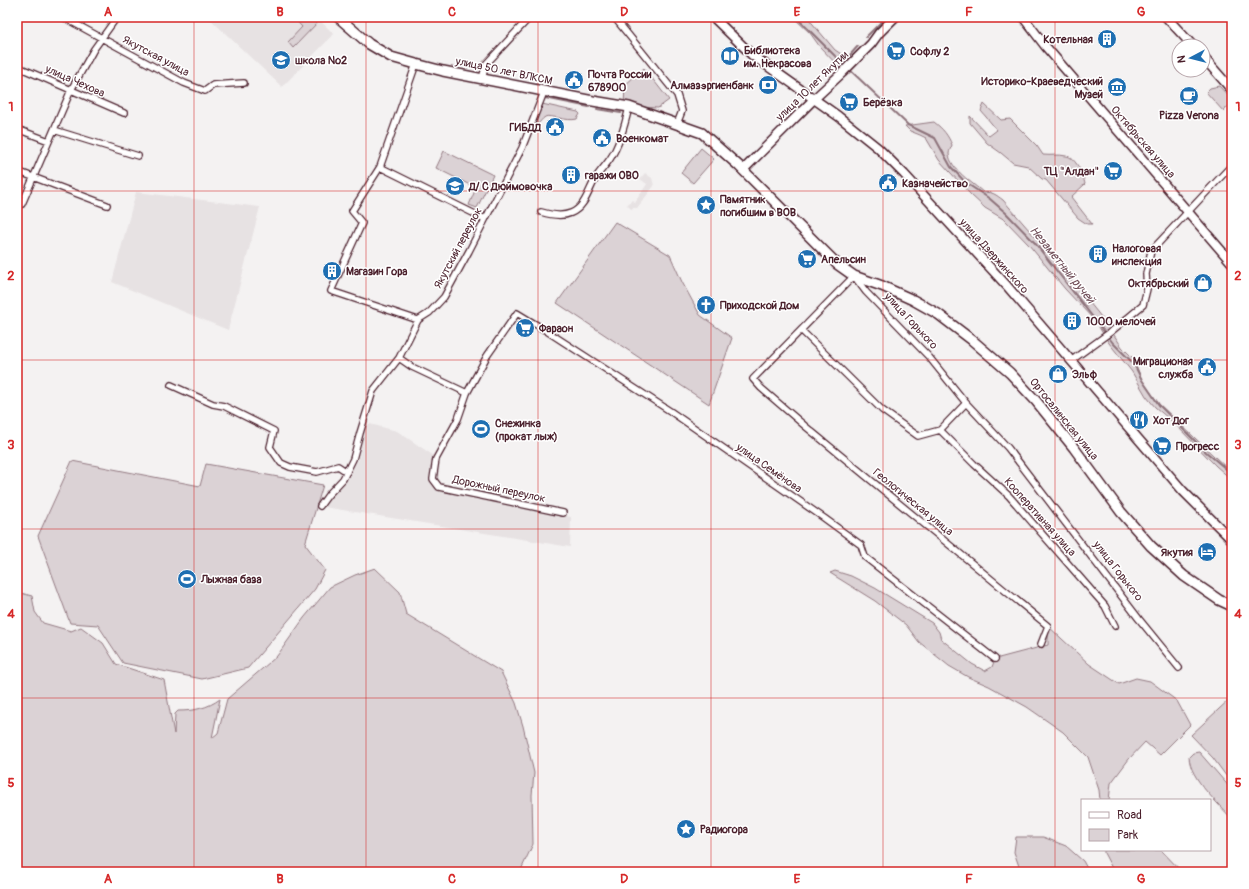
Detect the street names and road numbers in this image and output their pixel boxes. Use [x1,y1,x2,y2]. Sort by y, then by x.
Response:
street label: Якутская улица [120,33,192,79]
street label: улица 10 лет Якутии [773,48,851,124]
street label: улица 50 лет ВЛКСМ [453,54,554,88]
street label: улица Чехова [42,62,107,100]
street label: Октябрьская улица [1108,103,1178,181]
street label: Якутский переулок [431,205,485,291]
street label: улица Дзержинского [956,215,1031,296]
street label: улица Горького [881,289,941,352]
street label: Ортосалинская улица [1027,375,1101,463]
street label: улица Семёнова [733,440,804,495]
street label: Геологическая улица [870,466,956,538]
street label: Дорожный переулок [450,473,547,505]
street label: Кооперативная улица [1001,475,1079,559]
street label: улица Горького [1090,538,1145,604]

